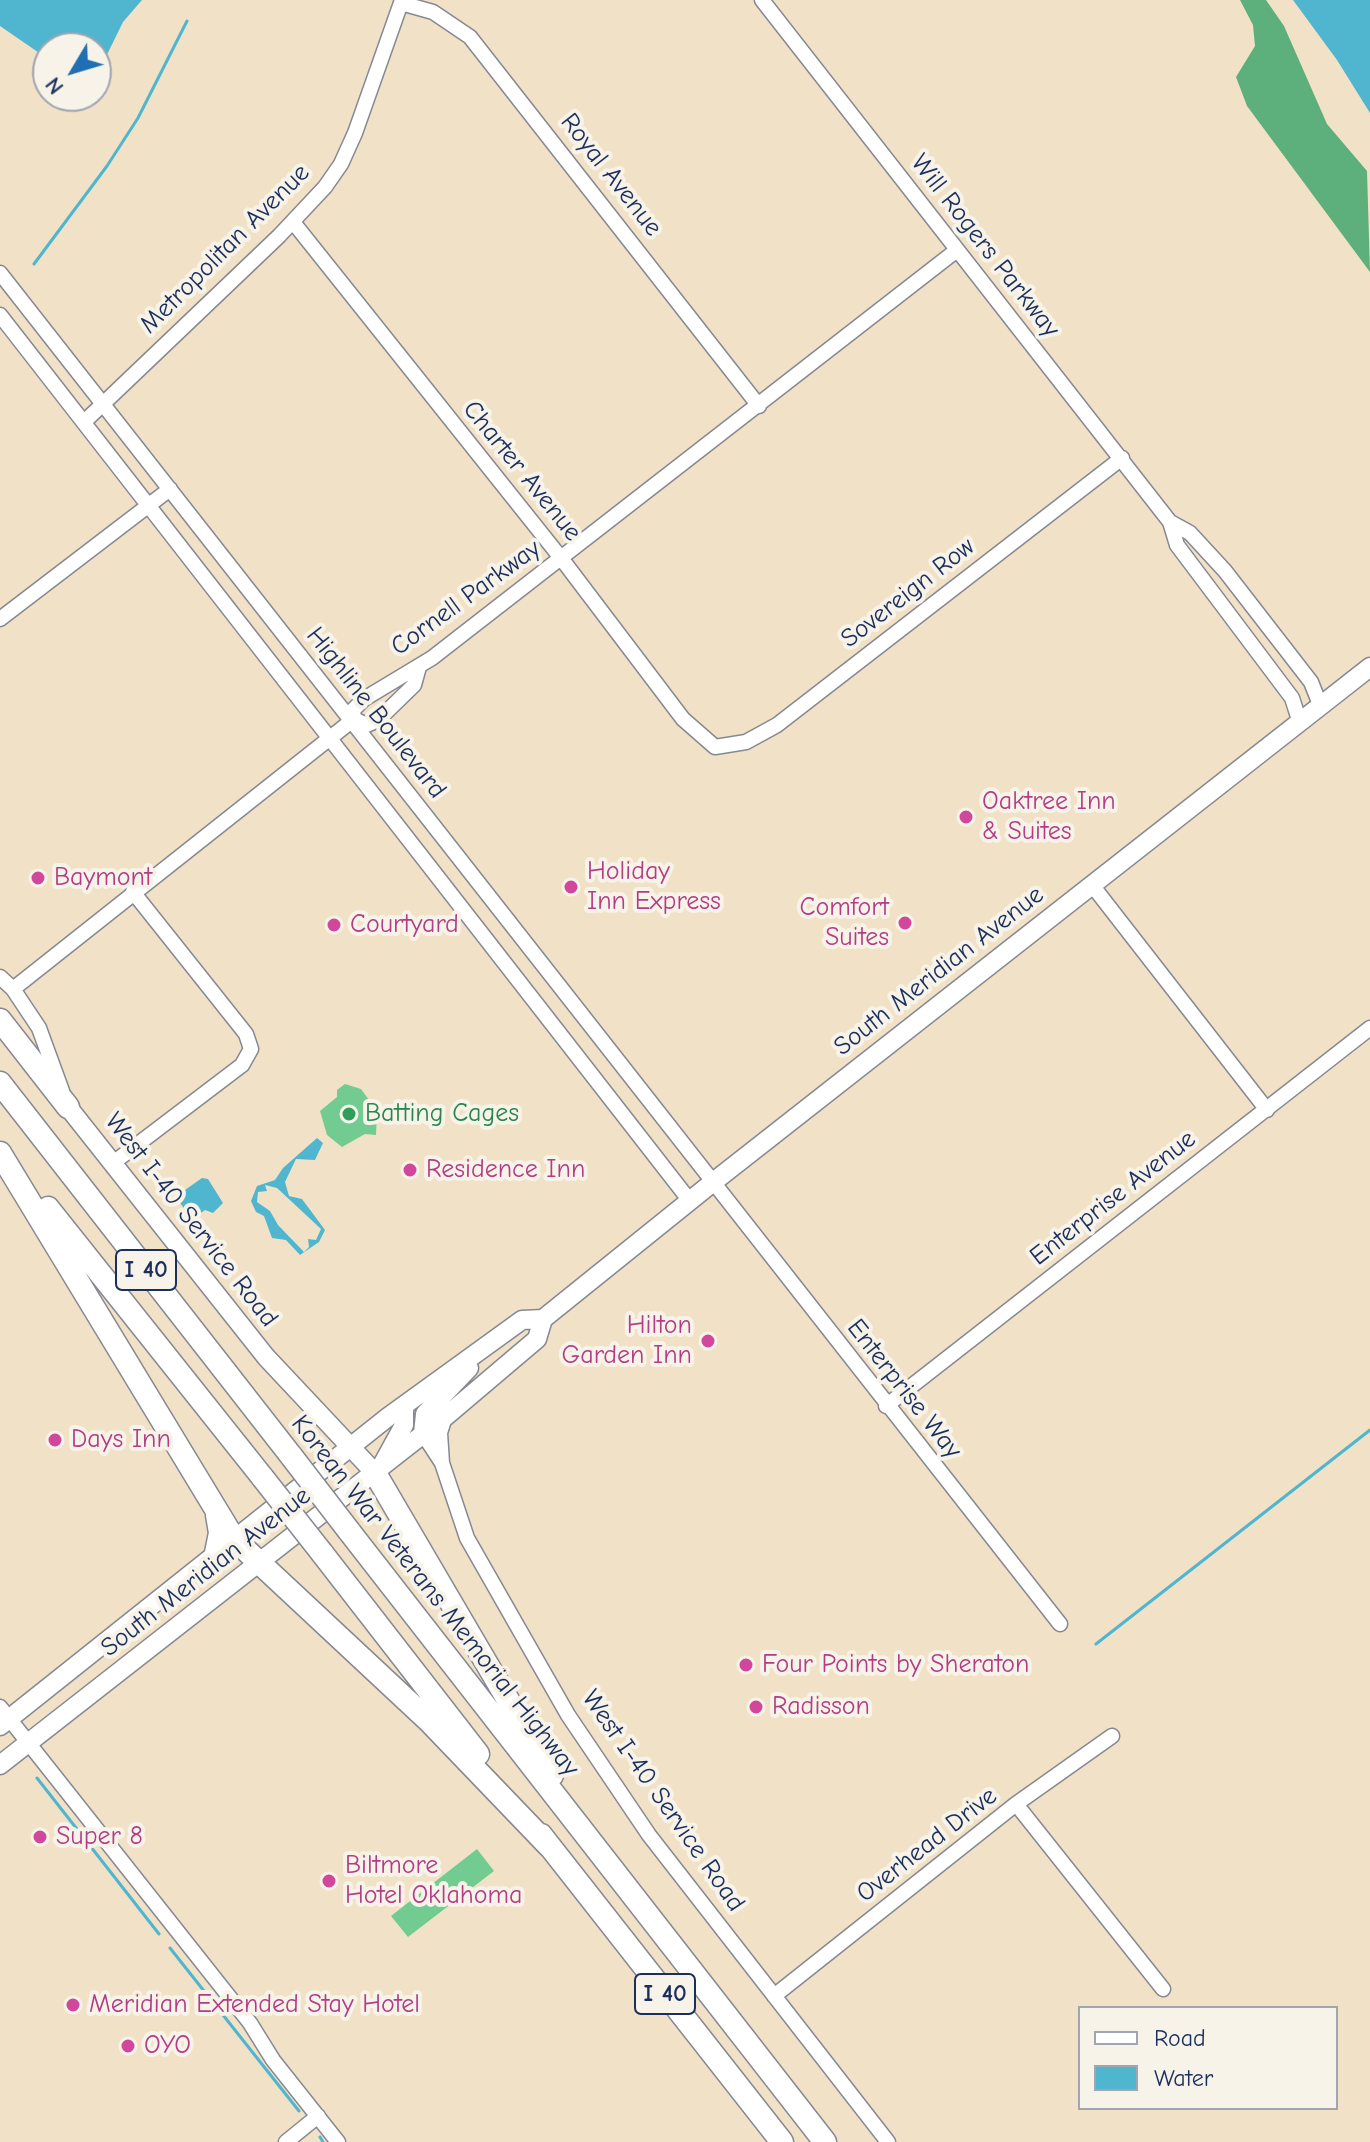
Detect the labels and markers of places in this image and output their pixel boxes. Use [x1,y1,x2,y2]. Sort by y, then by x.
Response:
place label: Oaktree Inn & Suites [982,786,1116,848]
marker: Oaktree Inn & Suites [957,808,975,826]
place label: Holiday Inn Express [587,856,721,918]
place label: Baymont [54,862,152,894]
marker: Baymont [29,869,47,887]
marker: Holiday Inn Express [562,878,580,896]
place label: Comfort Suites [799,892,889,954]
place label: Courtyard [350,909,459,941]
marker: Comfort Suites [896,914,914,932]
marker: Courtyard [325,916,343,934]
place label: Batting Cages [365,1098,519,1130]
marker: Batting Cages [340,1105,358,1123]
place label: Residence Inn [426,1154,585,1186]
marker: Residence Inn [401,1161,419,1179]
place label: Hilton Garden Inn [562,1310,692,1372]
marker: Hilton Garden Inn [699,1332,717,1350]
place label: Days Inn [71,1424,171,1456]
marker: Days Inn [46,1431,64,1449]
place label: Four Points by Sheraton [762,1649,1029,1681]
marker: Four Points by Sheraton [737,1656,755,1674]
place label: Radisson [772,1691,870,1723]
marker: Radisson [747,1698,765,1716]
place label: Super 8 [56,1821,143,1853]
marker: Super 8 [31,1828,49,1846]
place label: Biltmore Hotel Oklahoma [345,1850,522,1912]
marker: Biltmore Hotel Oklahoma [320,1872,338,1890]
place label: Meridian Extended Stay Hotel [89,1989,420,2021]
marker: Meridian Extended Stay Hotel [64,1996,82,2014]
place label: OYO [144,2030,191,2062]
marker: OYO [119,2037,137,2055]

